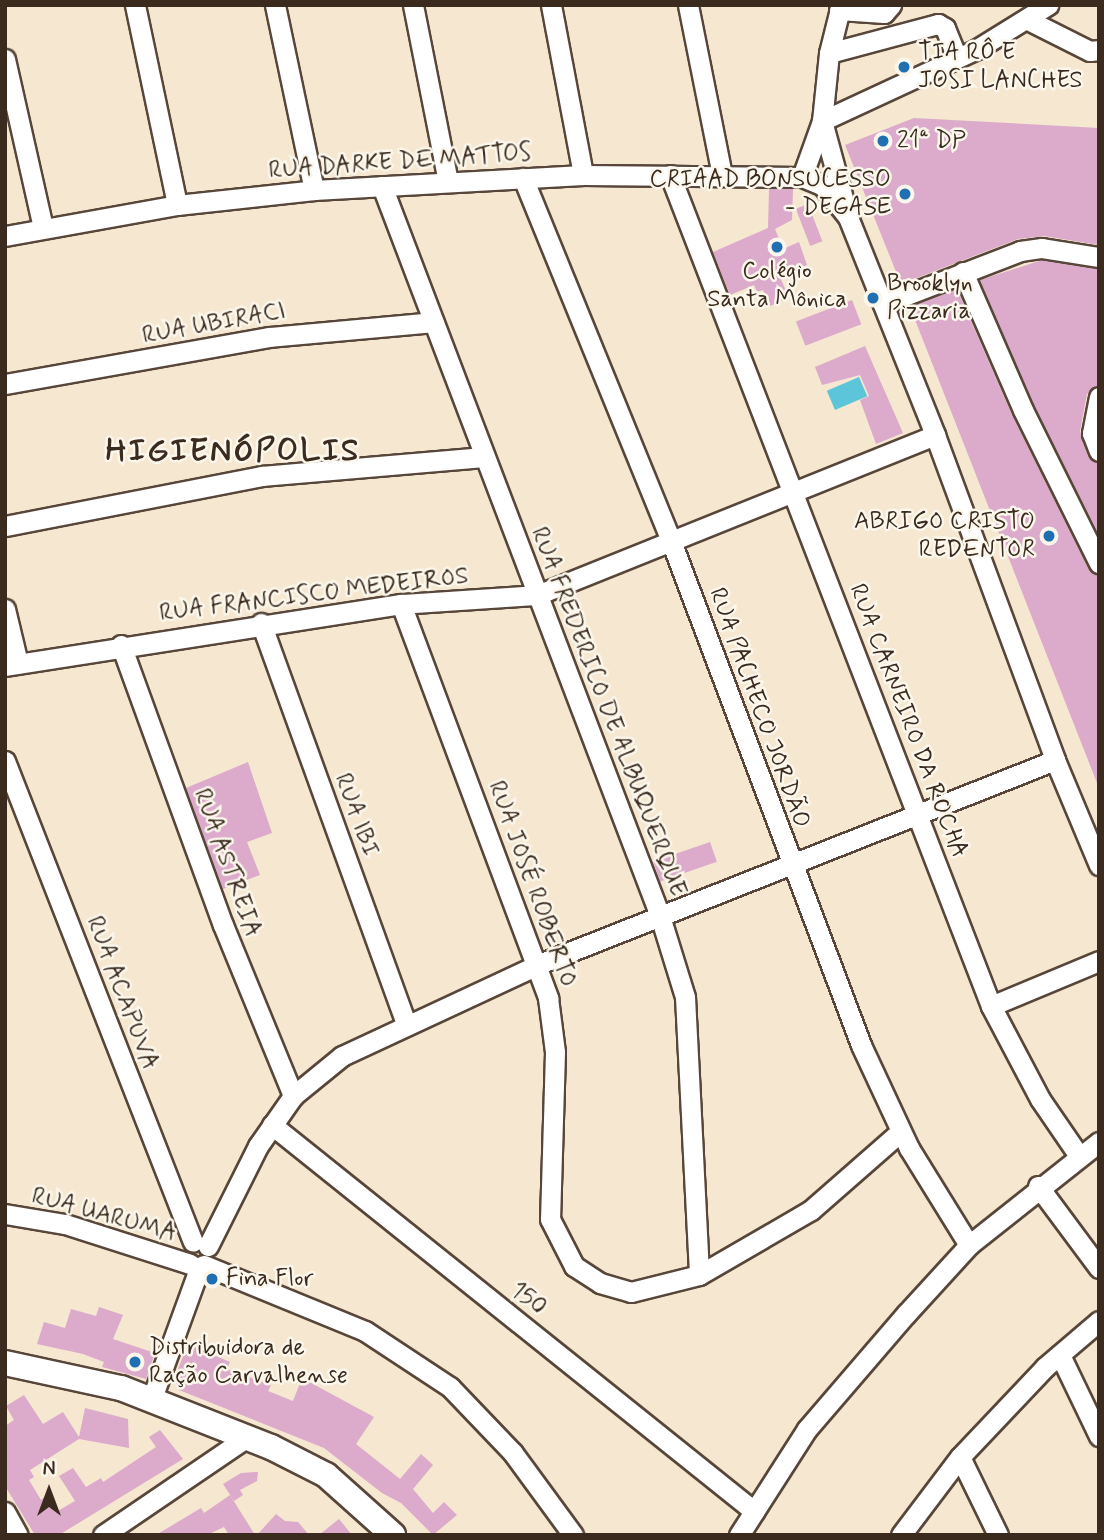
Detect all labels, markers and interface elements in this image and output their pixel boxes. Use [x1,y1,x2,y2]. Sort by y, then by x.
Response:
place label: TIA RÔ E JOSI LANCHES [918,39,1088,95]
marker: TIA RÔ E JOSI LANCHES [896,59,912,75]
place label: 21ª DP [897,127,966,155]
marker: 21ª DP [875,133,891,149]
street label: RUA DARKE DE MATTOS [266,138,534,186]
place label: CRIAAD BONSUCESSO - DEGASE [645,166,891,222]
marker: CRIAAD BONSUCESSO - DEGASE [897,186,913,202]
marker: Colégio Santa Mônica [769,239,785,255]
place label: Colégio Santa Mônica [707,258,847,314]
place label: Brooklyn Pizzaria [887,270,973,326]
marker: Brooklyn Pizzaria [865,290,881,306]
street label: RUA UBIRACI [136,297,292,351]
district label: HIGIENÓPOLIS [107,432,359,470]
place label: ABRIGO CRISTO REDENTOR [854,508,1035,564]
street label: RUA FREDERICO DE ALBUQUERQUE [525,526,691,898]
marker: ABRIGO CRISTO REDENTOR [1041,528,1057,544]
street label: RUA FRANCISCO MEDEIROS [159,562,469,628]
street label: RUA PACHECO JORDÃO [702,582,816,834]
street label: RUA CARNEIRO DA ROCHA [843,582,973,860]
street label: RUA IBI [327,766,385,864]
street label: RUA JOSÉ ROBERTO [481,776,583,992]
street label: RUA ASTREIA [187,786,267,940]
street label: RUA ACAPUVA [80,913,164,1073]
street label: RUA UARUMA [28,1182,180,1248]
place label: Fina Flor [226,1265,315,1293]
marker: Fina Flor [204,1271,220,1287]
street label: 150 [504,1276,552,1322]
place label: Distribuidora de Ração Carvalhense [149,1334,346,1390]
marker: Distribuidora de Ração Carvalhense [127,1354,143,1370]
north arrow [14,1456,84,1526]
text: N [43,1457,55,1482]

